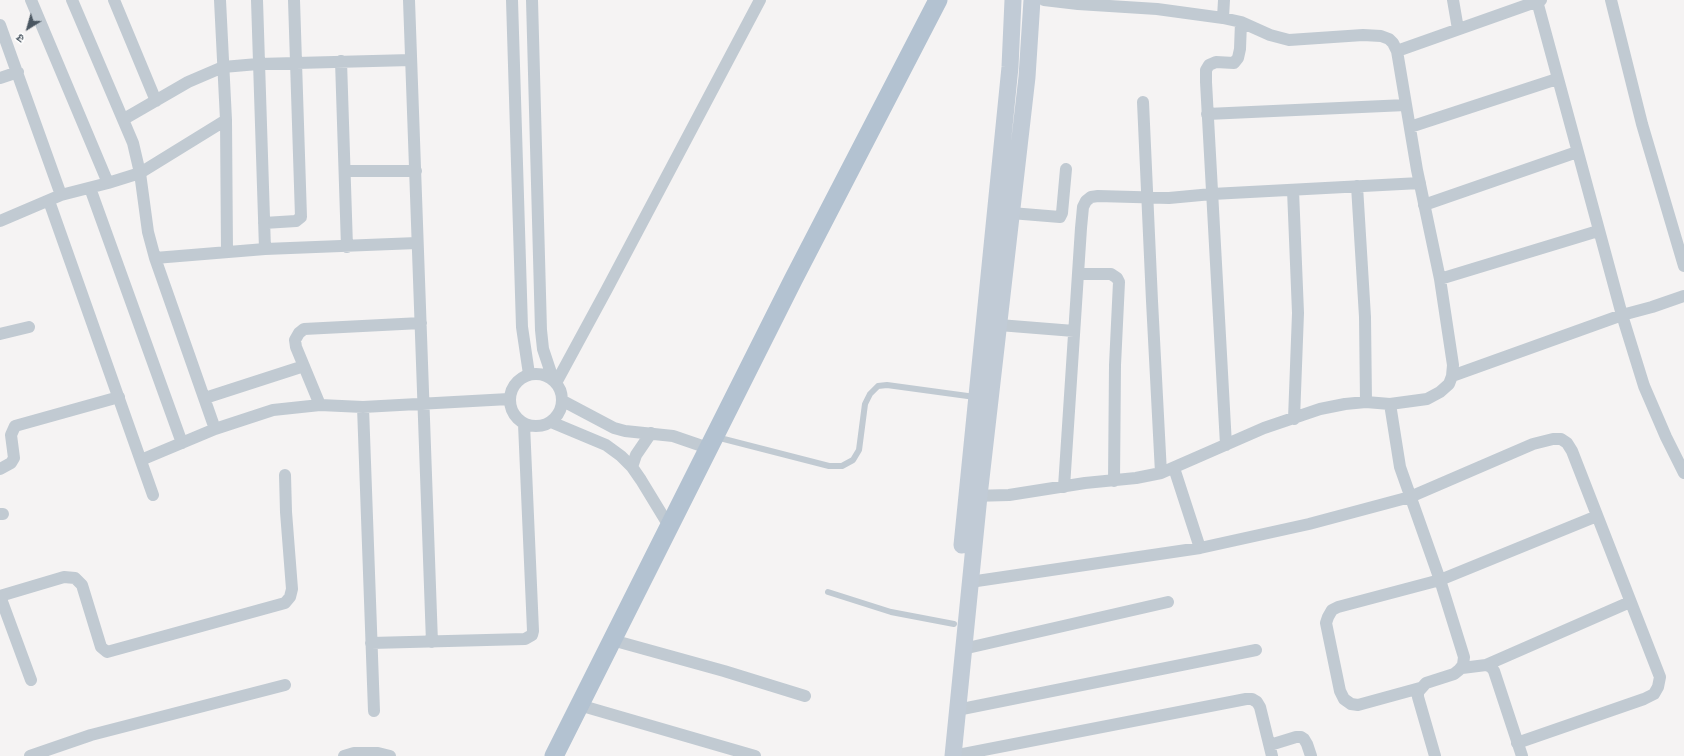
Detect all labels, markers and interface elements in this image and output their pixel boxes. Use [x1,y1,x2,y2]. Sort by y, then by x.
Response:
north arrow [8,8,48,48]
text: उ [14,31,27,45]

